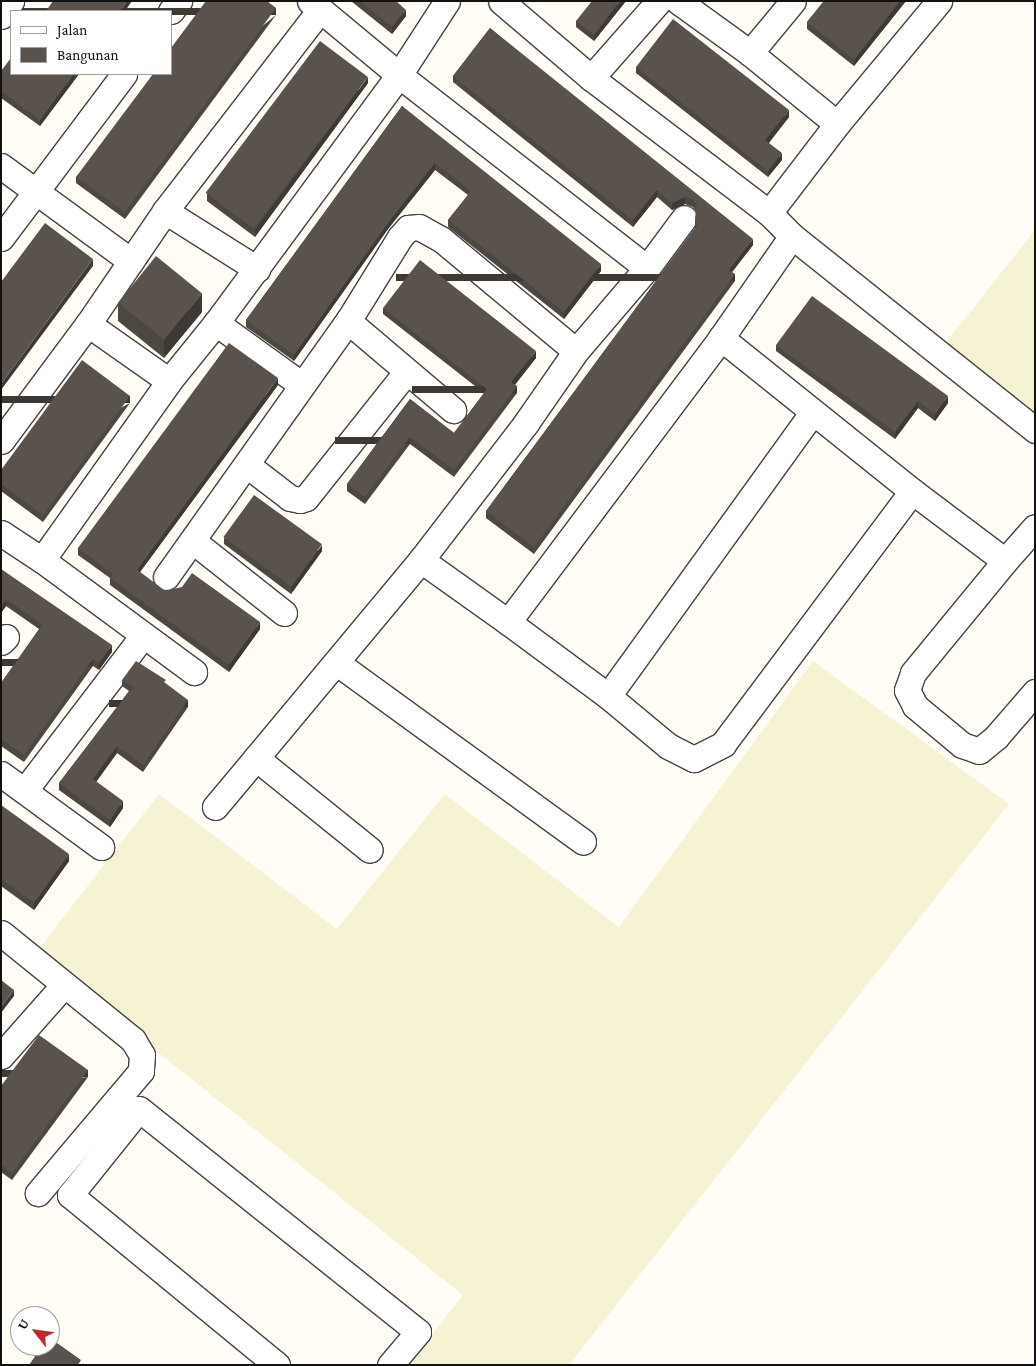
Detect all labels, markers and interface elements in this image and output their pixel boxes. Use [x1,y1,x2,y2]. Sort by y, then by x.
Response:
legend [10,10,172,75]
text: Jalan [57,22,87,38]
text: Bangunan [57,47,118,63]
north arrow [10,1306,60,1356]
text: U [14,1316,32,1332]

